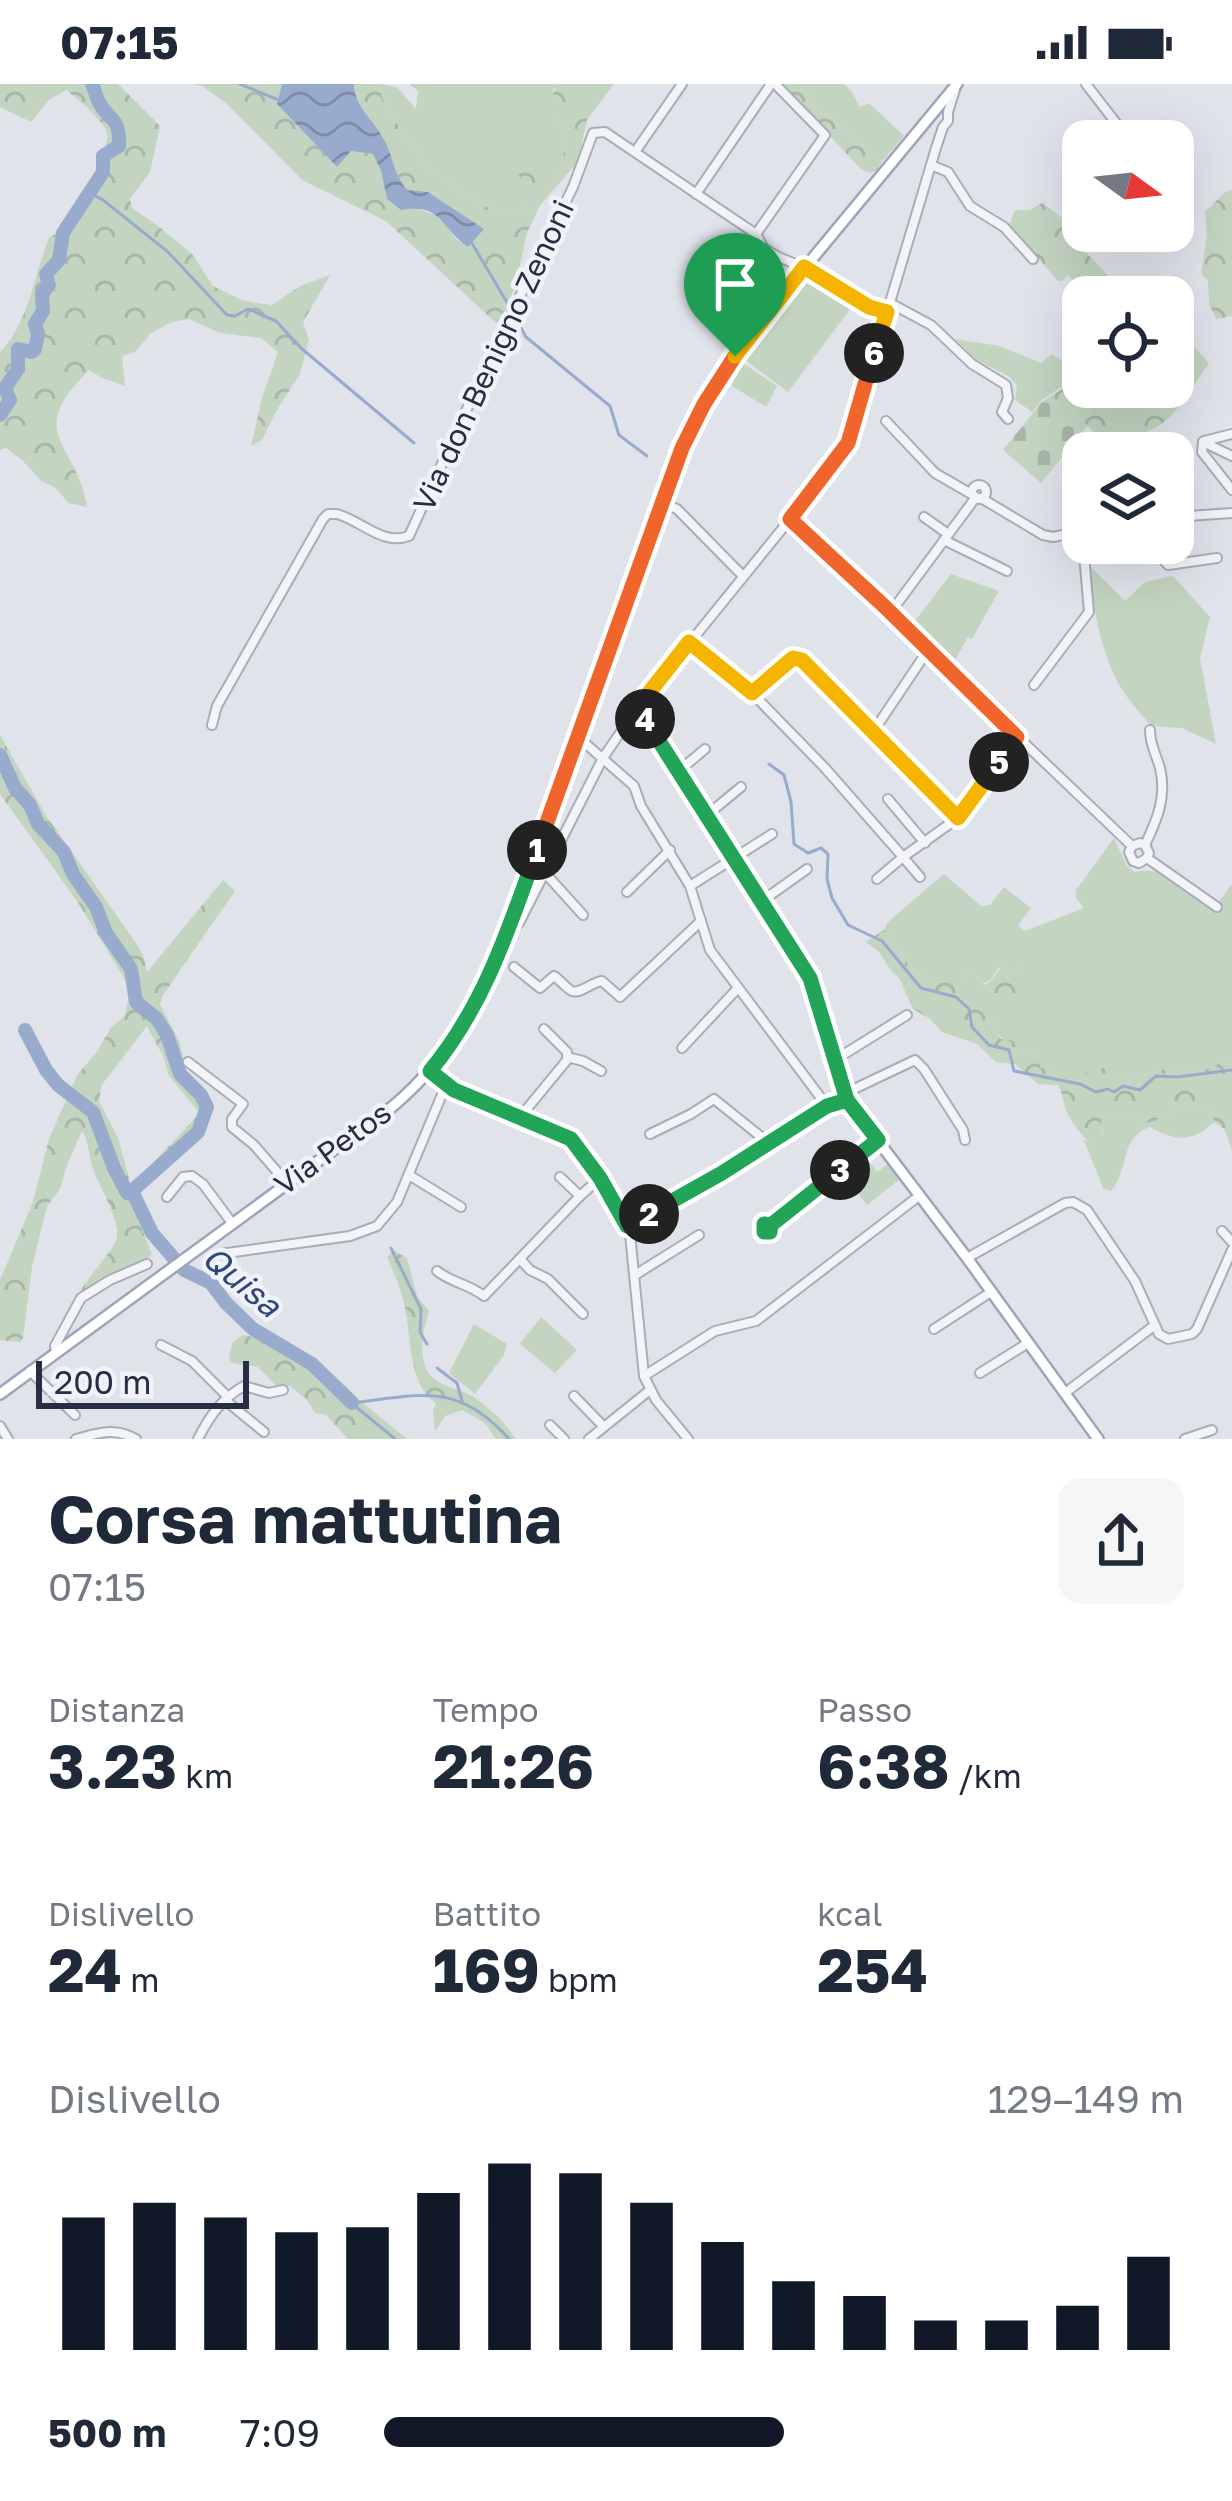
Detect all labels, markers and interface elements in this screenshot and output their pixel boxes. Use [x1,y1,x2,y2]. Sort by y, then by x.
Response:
text: 07:15 [60,15,179,69]
north arrow [1062,120,1194,252]
map controls [1062,120,1194,564]
street label: Via don Benigno Zenoni [405,194,581,517]
pin [684,233,786,356]
icon: arrive [702,251,768,317]
button: locate [1062,276,1194,408]
pin: 6 [844,323,904,383]
text: 6 [864,333,884,372]
button: layers [1062,432,1194,564]
pin: 4 [615,689,675,749]
text: 4 [635,699,655,738]
pin: 5 [969,732,1029,792]
text: 5 [989,742,1009,781]
pin: 1 [507,820,567,880]
text: 1 [529,830,546,869]
street label: Via Petos [267,1094,398,1203]
pin: 3 [810,1140,870,1200]
text: 3 [830,1150,850,1189]
pin: 2 [619,1184,679,1244]
text: 2 [639,1194,659,1233]
water label: Quisa [196,1237,290,1325]
scale bar [36,1355,249,1408]
text: 200 m [54,1362,152,1401]
text: Corsa mattutina [48,1478,562,1558]
button: share [1058,1478,1184,1604]
text: 07:15 [48,1563,146,1610]
text: Distanza [48,1690,185,1729]
text: Tempo [433,1690,539,1729]
text: Passo [817,1690,912,1729]
text: 3.23 [48,1729,177,1801]
text: 21:26 [433,1729,594,1801]
text: 6:38 [817,1729,950,1801]
text: km [177,1756,233,1795]
text: /km [950,1756,1022,1795]
text: Dislivello [48,1894,194,1933]
text: Battito [433,1894,541,1933]
text: kcal [817,1894,883,1933]
text: 24 [48,1933,122,2005]
text: 169 [433,1933,540,2005]
text: 254 [817,1933,928,2005]
text: m [122,1960,160,1999]
text: bpm [540,1960,618,1999]
text: Dislivello [48,2075,221,2122]
text: 129–149 m [988,2075,1184,2122]
text: 500 m [48,2409,166,2456]
text: 7:09 [240,2409,320,2456]

